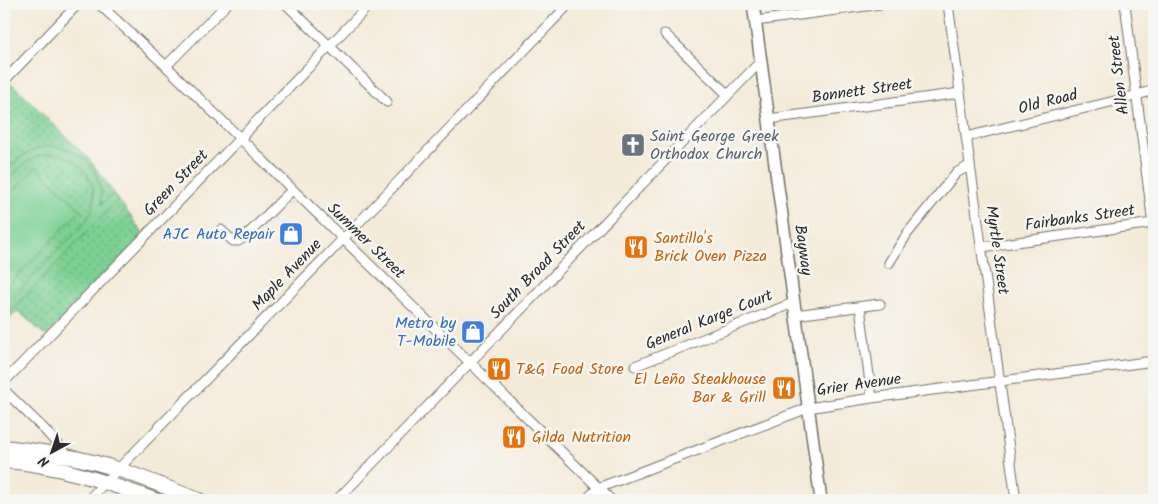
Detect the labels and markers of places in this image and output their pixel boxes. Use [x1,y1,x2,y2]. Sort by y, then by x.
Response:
place label: Saint George Greek Orthodox Church [650,124,779,167]
church icon: Saint George Greek Orthodox Church [620,132,646,158]
shop icon: AJC Auto Repair [278,221,304,247]
place label: AJC Auto Repair [163,222,276,247]
place label: Santillo's Brick Oven Pizza [654,226,767,269]
restaurant icon: Santillo's Brick Oven Pizza [623,234,649,260]
place label: Metro by T-Mobile [395,311,456,354]
shop icon: Metro by T-Mobile [460,319,486,345]
restaurant icon: T&G Food Store [486,356,512,382]
place label: T&G Food Store [516,357,624,382]
place label: El Leño Steakhouse Bar & Grill [634,367,766,410]
restaurant icon: El Leño Steakhouse Bar & Grill [771,375,797,401]
restaurant icon: Gilda Nutrition [501,424,527,450]
place label: Gilda Nutrition [532,425,631,450]

